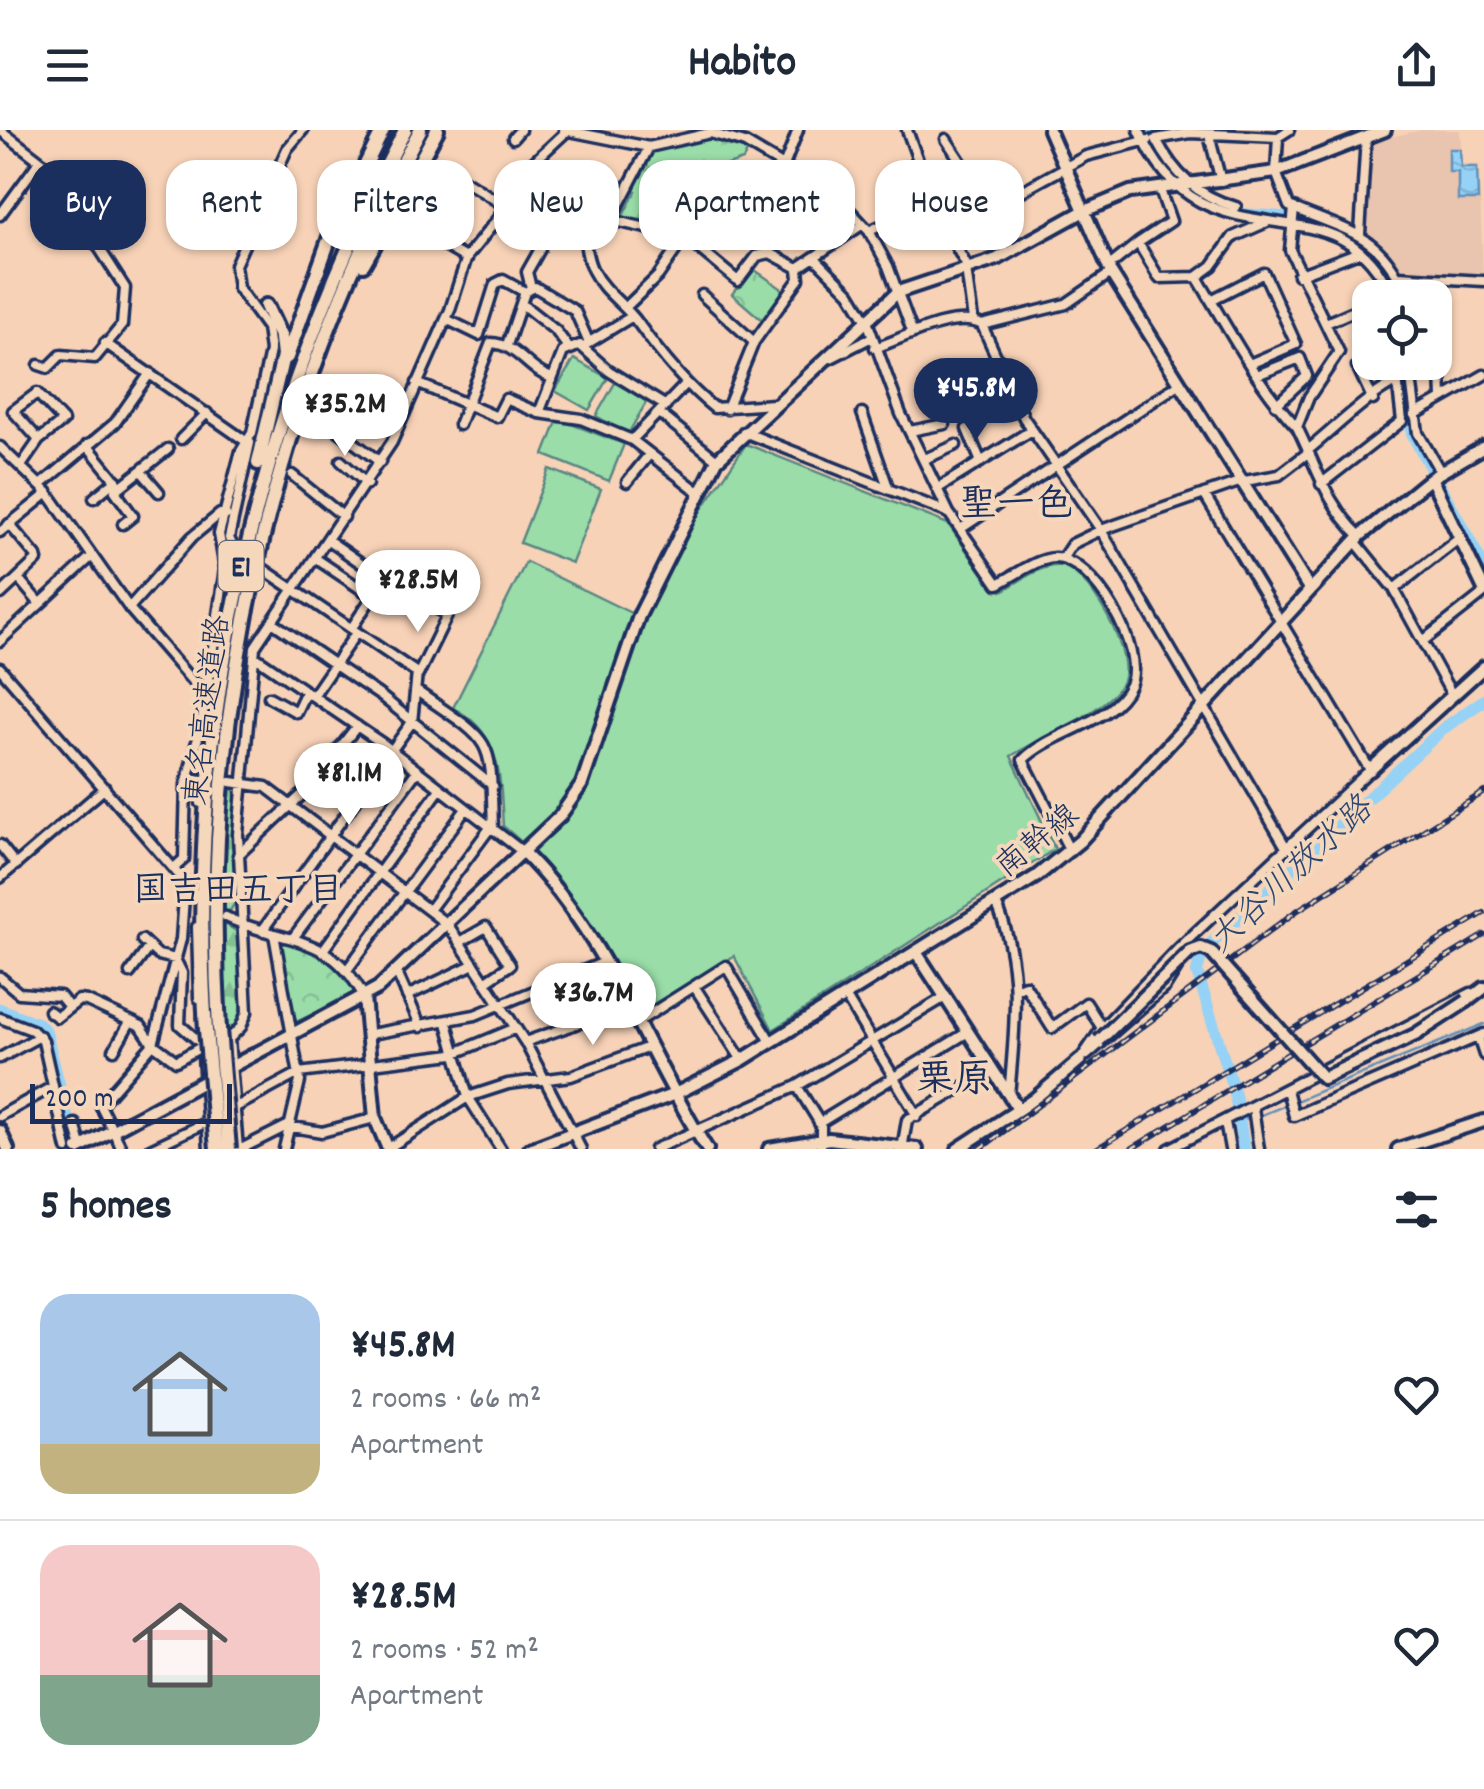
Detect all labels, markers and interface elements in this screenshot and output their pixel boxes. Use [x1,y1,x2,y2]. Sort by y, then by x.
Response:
text: Habito [688,33,796,97]
icon: menu [40,38,95,93]
icon: share [1389,38,1444,93]
chip: Buy [30,160,146,250]
chip: Rent [166,160,297,250]
chip: Filters [317,160,474,250]
chip: New [494,160,619,250]
chip: Apartment [639,160,855,250]
chip: House [875,160,1024,250]
map controls [1352,280,1452,380]
button: locate [1352,280,1452,380]
pin: ¥45.8M [895,358,1057,443]
text: ¥45.8M [936,367,1016,413]
pin: ¥35.2M [264,374,426,459]
text: ¥35.2M [304,383,386,429]
district label: 聖一色 [959,480,1073,535]
road number: E1 [218,541,264,591]
pin: ¥28.5M [337,550,499,635]
text: ¥28.5M [377,559,459,605]
street label: 東名高速道路 [175,613,244,809]
pin: ¥81.1M [268,743,430,828]
text: ¥81.1M [316,752,382,798]
water label: 大谷川放水路 [1199,785,1388,967]
street label: 南幹線 [987,795,1091,891]
district label: 国吉田五丁目 [133,868,343,918]
pin: ¥36.7M [512,963,674,1048]
text: ¥36.7M [552,972,634,1018]
district label: 栗原 [916,1055,992,1110]
scale bar [30,1079,232,1124]
text: 200 m [45,1081,113,1121]
text: 5 homes [40,1179,172,1239]
icon: filters [1389,1182,1444,1237]
text: ¥45.8M [350,1318,456,1378]
icon: home [120,1334,240,1454]
icon: heart [1389,1367,1444,1422]
text: 2 rooms · 66 m² [350,1378,541,1424]
text: Apartment [350,1424,484,1470]
text: ¥28.5M [350,1569,457,1629]
icon: home [120,1585,240,1705]
icon: heart [1389,1618,1444,1673]
text: 2 rooms · 52 m² [350,1629,539,1675]
text: Apartment [350,1675,484,1721]

